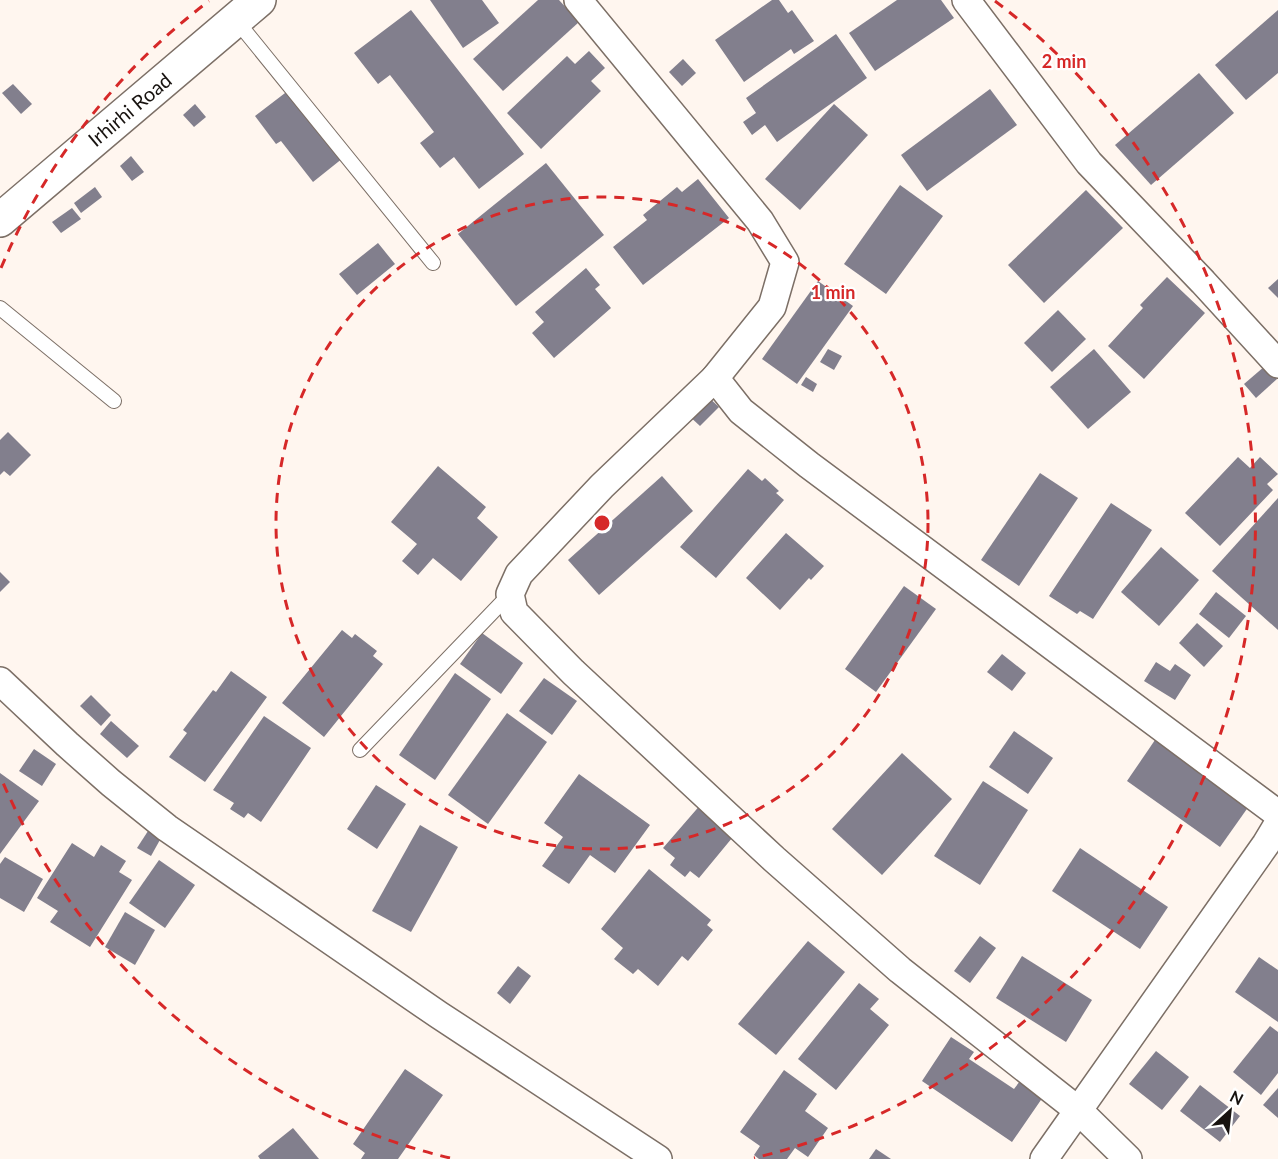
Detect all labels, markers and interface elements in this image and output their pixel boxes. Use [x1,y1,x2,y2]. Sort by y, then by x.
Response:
text: 2 min [1042,50,1086,72]
street label: Irhirhi Road [83,67,176,151]
text: 1 min [811,281,855,303]
centre of rings [592,513,612,533]
north arrow [1200,1081,1260,1141]
text: N [1227,1086,1247,1108]

